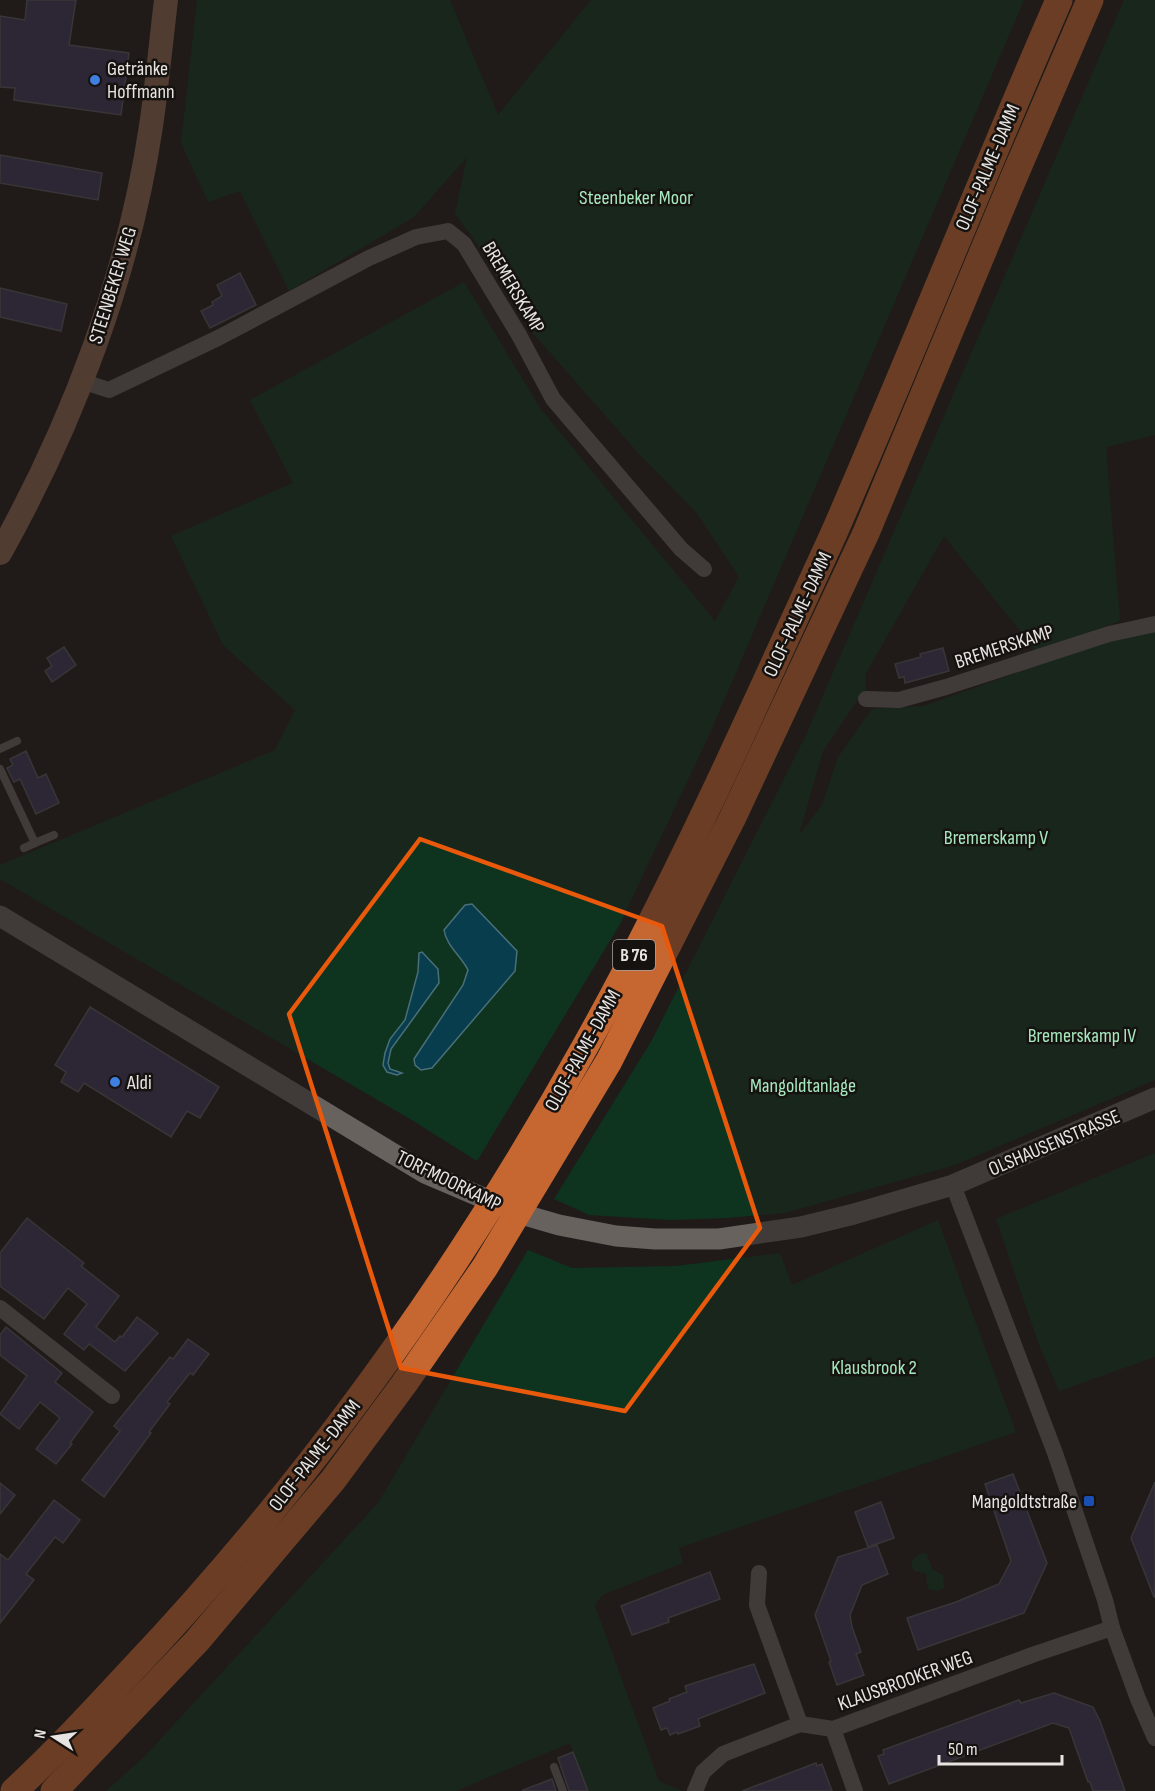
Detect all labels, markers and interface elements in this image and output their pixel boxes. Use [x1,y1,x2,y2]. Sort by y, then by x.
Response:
place label: Getränke Hoffmann [107,57,175,104]
marker: Getränke Hoffmann [88,73,102,87]
street label: OLOF-PALME-DAMM [951,101,1025,234]
park label: Steenbeker Moor [579,186,693,210]
street label: STEENBEKER WEG [84,224,142,347]
street label: BREMERSKAMP [477,237,550,338]
street label: OLOF-PALME-DAMM [759,548,837,681]
street label: BREMERSKAMP [952,620,1057,674]
park label: Bremerskamp V [944,826,1048,850]
road number: B 76 [613,940,655,970]
street label: OLOF-PALME-DAMM [540,986,626,1115]
park label: Bremerskamp IV [1028,1024,1136,1048]
place label: Aldi [126,1071,152,1095]
park label: Mangoldtanlage [750,1074,856,1098]
marker: Aldi [108,1075,122,1089]
street label: OLSHAUSENSTRASSE [985,1104,1124,1181]
street label: TORFMOORKAMP [392,1145,505,1217]
park label: Klausbrook 2 [831,1356,917,1380]
street label: OLOF-PALME-DAMM [264,1395,366,1516]
place label: Mangoldtstraße [972,1490,1077,1514]
marker: Mangoldtstraße [1082,1494,1096,1508]
street label: KLAUSBROOKER WEG [835,1645,976,1716]
north arrow [24,1707,84,1767]
text: N [31,1728,51,1740]
scale bar [939,1728,1062,1766]
text: 50 m [948,1739,978,1760]

